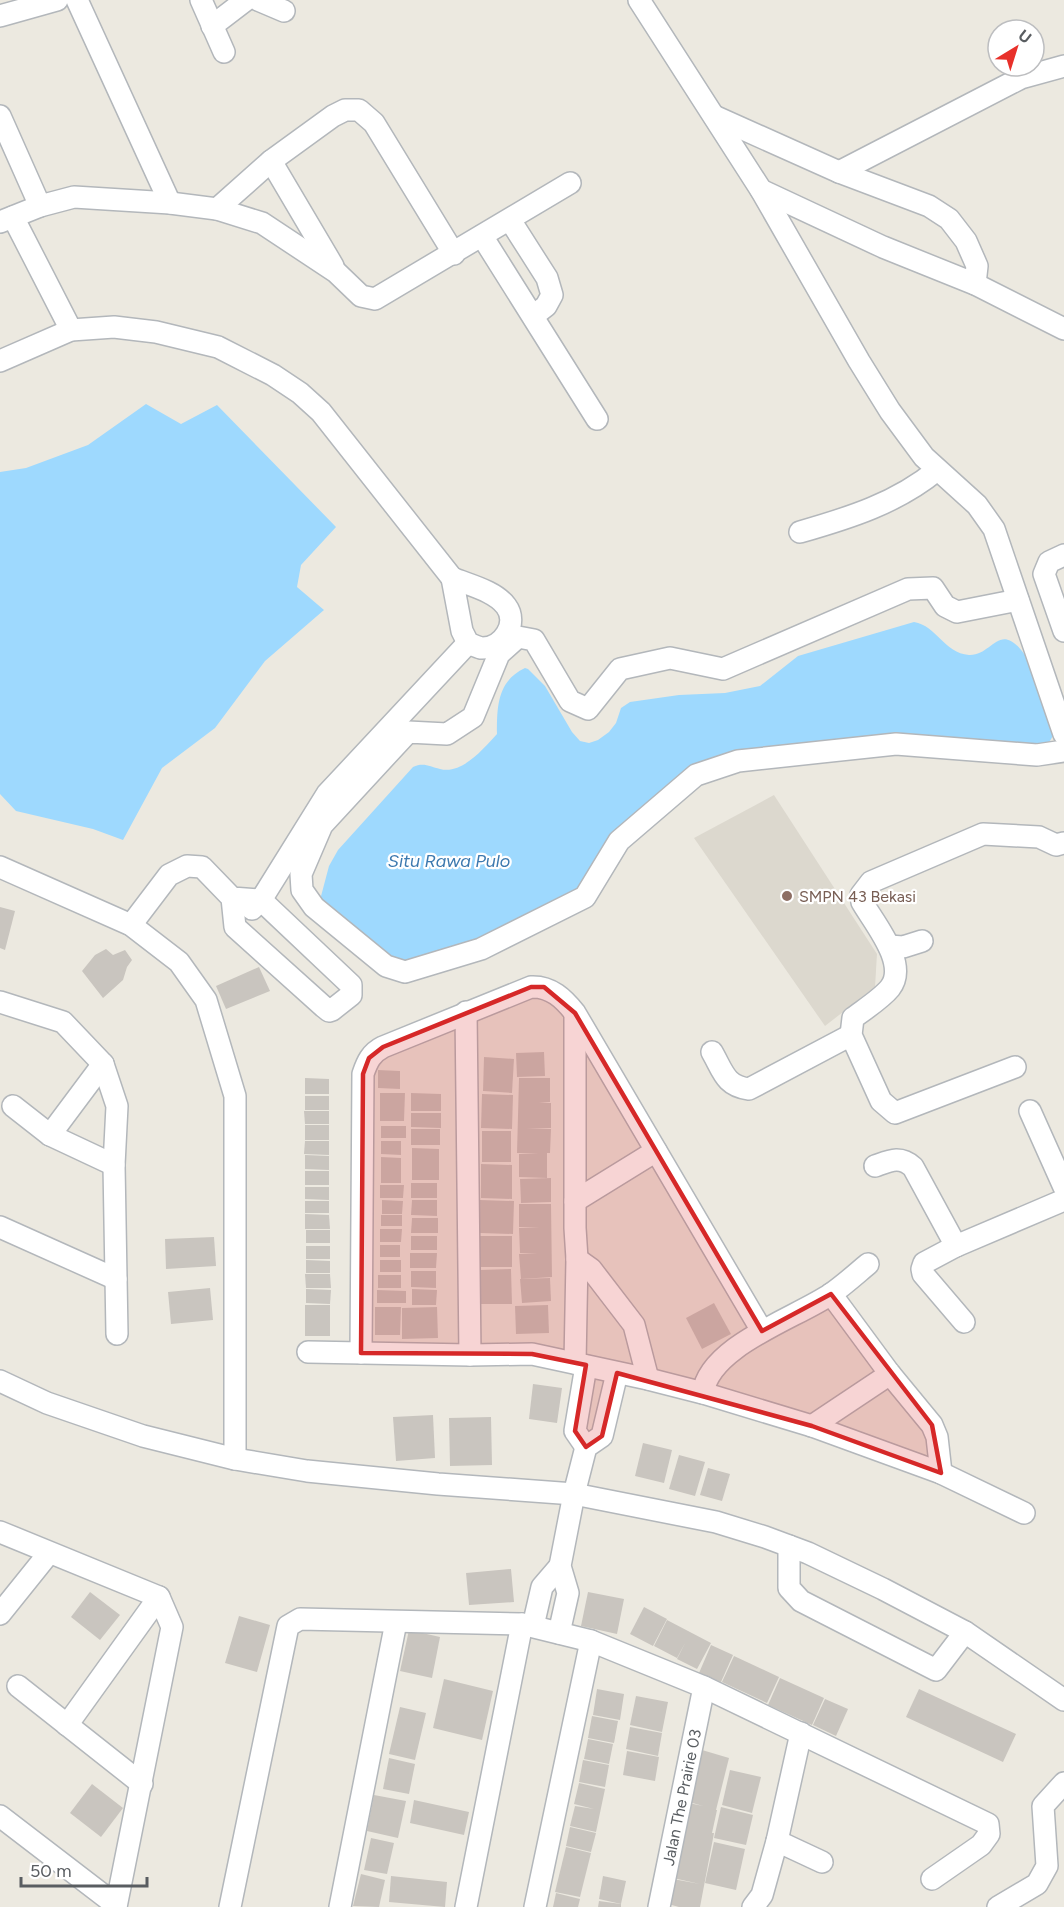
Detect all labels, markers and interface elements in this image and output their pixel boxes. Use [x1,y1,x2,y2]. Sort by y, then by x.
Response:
north arrow [986,18,1046,78]
text: U [1015,26,1035,48]
water label: Situ Rawa Pulo [388,850,510,872]
place label: SMPN 43 Bekasi [799,887,916,906]
marker: SMPN 43 Bekasi [780,889,794,903]
street label: Jalan The Prairie 03 [659,1727,705,1867]
scale bar [21,1850,147,1888]
text: 50 m [30,1860,72,1882]

